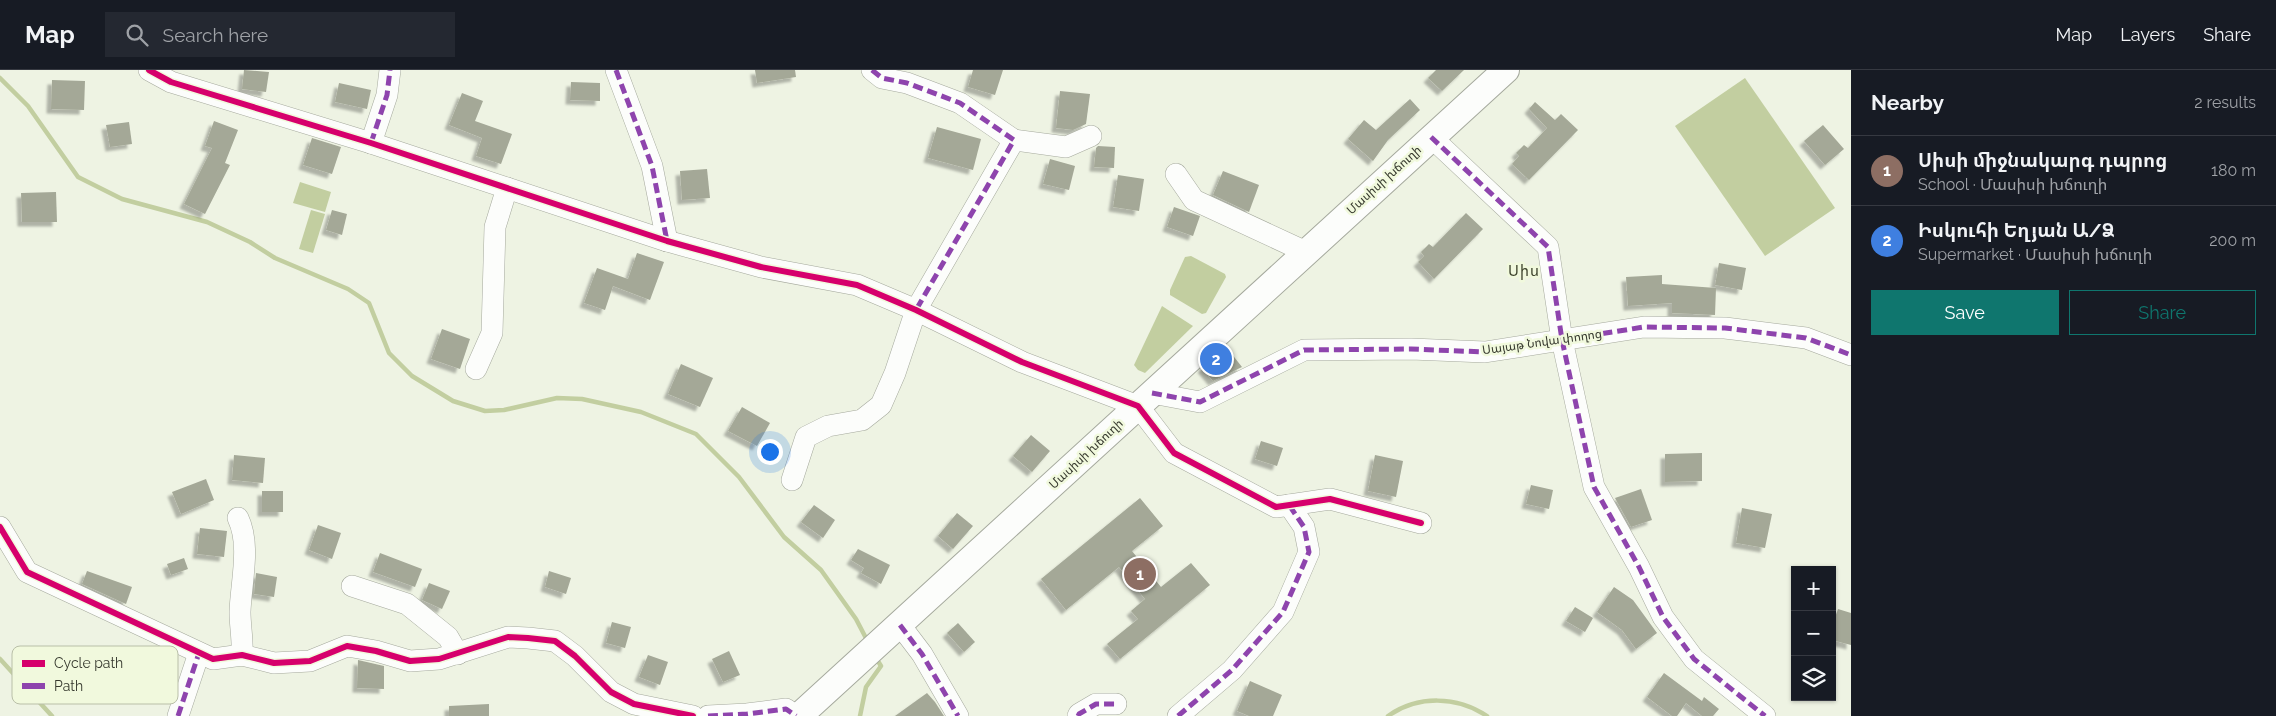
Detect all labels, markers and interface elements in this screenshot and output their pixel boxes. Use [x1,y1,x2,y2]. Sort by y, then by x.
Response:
search box [105,12,455,57]
text: Map [25,20,75,49]
icon: search [123,21,151,49]
text: Search here [163,24,268,46]
text: Map [2056,24,2092,45]
text: Layers [2120,24,2175,45]
text: Share [2203,24,2251,45]
text: Nearby [1871,90,1944,115]
text: 2 results [2194,93,2256,112]
street label: Մասիսի խճուղի [1344,143,1424,217]
text: Սիսի միջնակարգ դպրոց [1918,149,2167,171]
text: 1 [1883,161,1891,180]
text: 180 m [2211,161,2256,180]
text: School · Մասիսի խճուղի [1918,175,2107,194]
text: Իսկուհի Եղյան Ա/Ձ [1918,219,2114,241]
text: 2 [1882,231,1892,250]
text: 200 m [2209,231,2256,250]
text: Supermarket · Մասիսի խճուղի [1918,245,2152,264]
district label: Սիս [1508,262,1540,280]
button: Save [1871,290,2059,335]
button: Share [2069,290,2256,335]
street label: Սայաթ Նովա փողոց [1481,327,1603,357]
pin: 2 [1200,340,1232,378]
street label: Մասիսի խճուղի [1046,416,1126,492]
your location [757,439,783,465]
pin: 1 [1124,555,1156,593]
map controls [1791,566,1836,701]
button: + [1791,566,1836,611]
button: − [1791,611,1836,656]
legend [12,646,178,704]
text: Cycle path [54,655,123,671]
button: layers [1791,656,1836,701]
text: Path [54,678,83,694]

